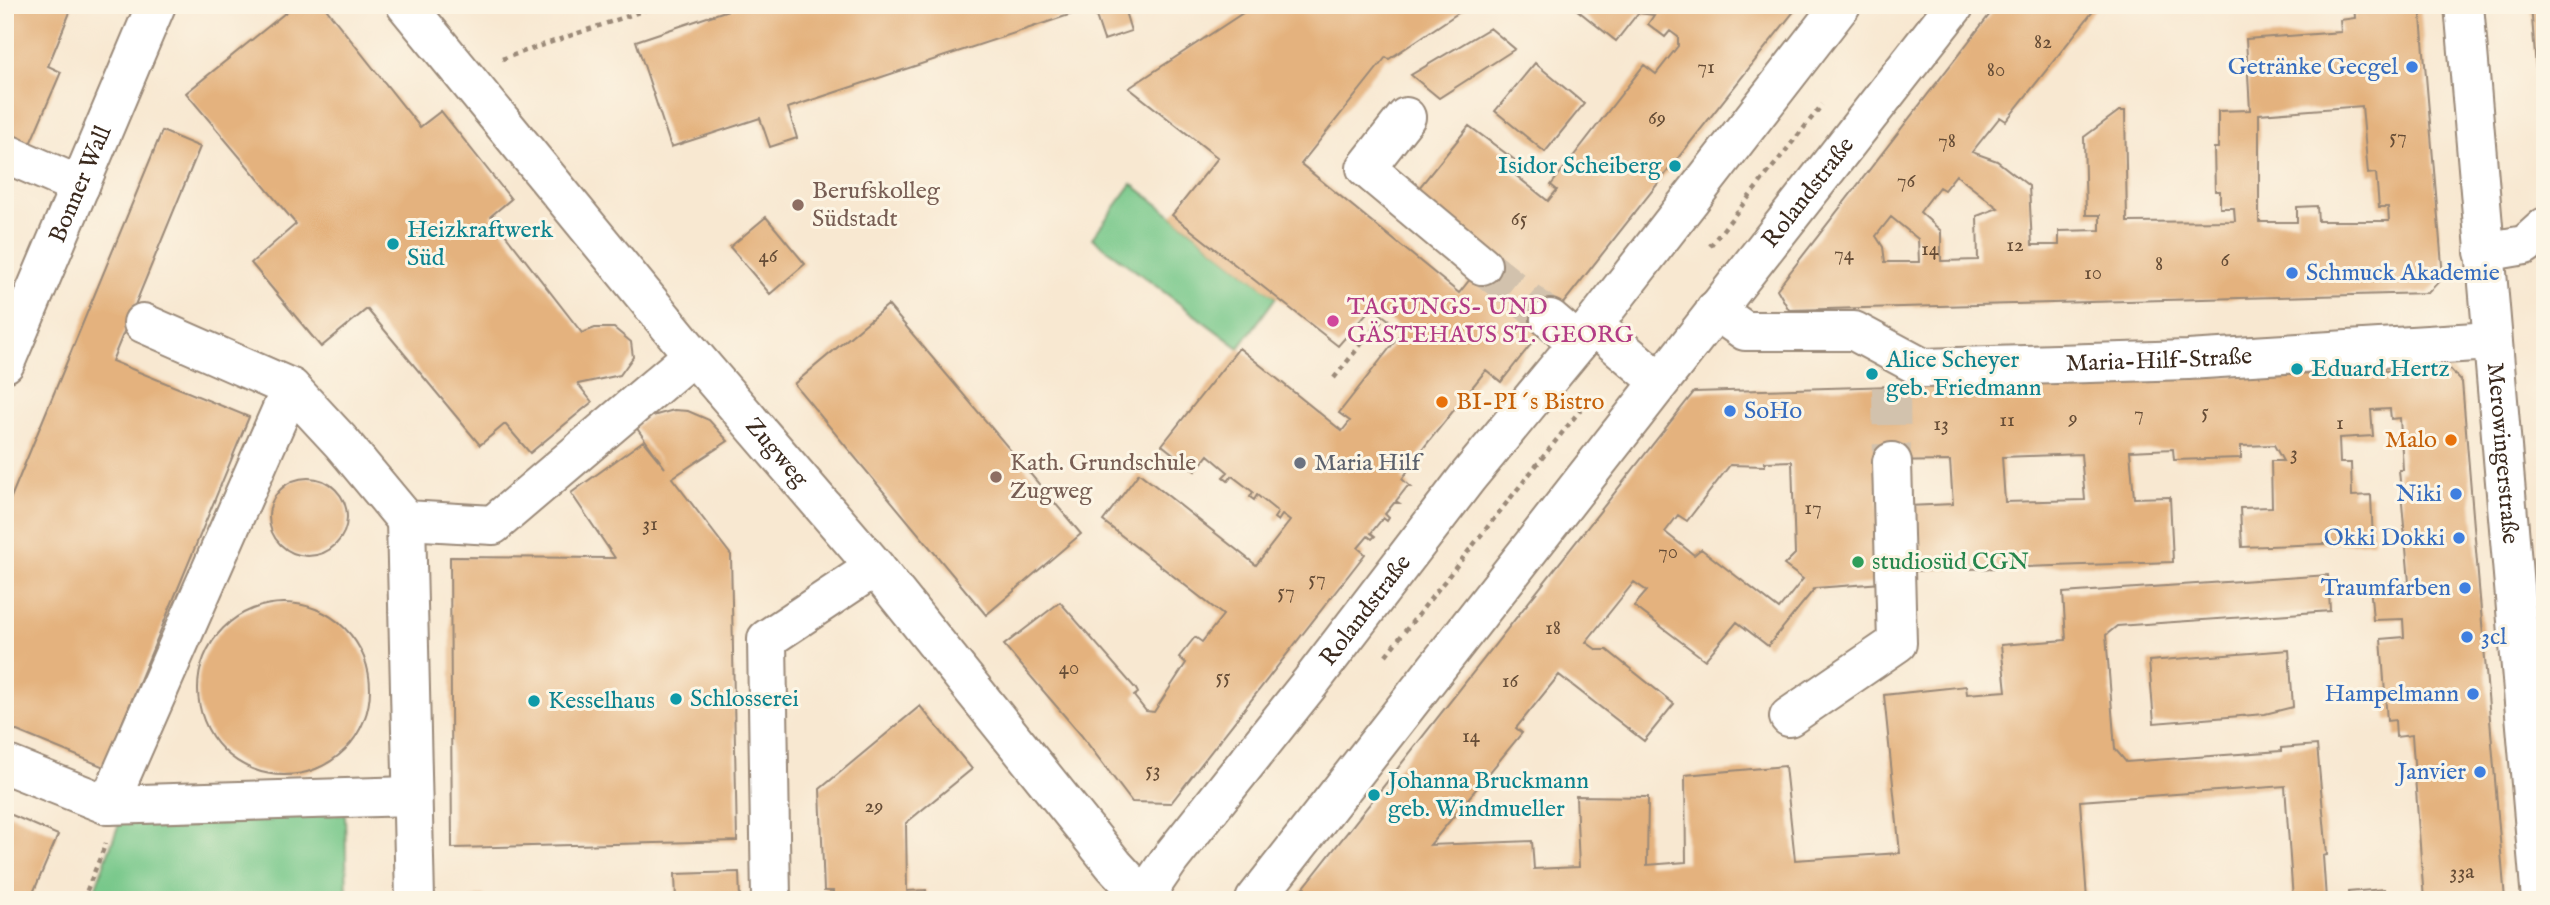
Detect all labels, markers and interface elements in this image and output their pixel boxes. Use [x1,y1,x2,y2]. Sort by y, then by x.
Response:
house number: 82 [2034,29,2052,56]
place label: Getränke Gecgel [2228,52,2398,83]
house number: 71 [1697,54,1715,81]
house number: 80 [1987,57,2005,84]
marker: Getränke Gecgel [2404,59,2420,75]
house number: 69 [1648,105,1666,132]
street label: Bonner Wall [42,121,119,248]
house number: 57 [2389,124,2407,151]
house number: 78 [1938,128,1956,155]
street label: Rolandstraße [1755,131,1861,255]
place label: Isidor Scheiberg [1498,151,1662,182]
marker: Isidor Scheiberg [1667,158,1683,174]
house number: 76 [1897,168,1916,195]
place label: Berufskolleg Südstadt [812,176,941,235]
marker: Berufskolleg Südstadt [790,197,806,213]
house number: 65 [1511,206,1528,233]
place label: Heizkraftwerk Süd [407,215,553,274]
house number: 12 [2006,232,2024,259]
marker: Heizkraftwerk Süd [385,236,401,252]
house number: 14 [1921,236,1940,263]
house number: 74 [1834,241,1855,268]
house number: 46 [758,243,779,270]
house number: 6 [2221,247,2231,274]
house number: 8 [2155,251,2163,278]
place label: Schmuck Akademie [2306,258,2500,289]
house number: 10 [2084,260,2102,287]
marker: Schmuck Akademie [2284,265,2300,281]
place label: TAGUNGS- UND GÄSTEHAUS ST. GEORG [1347,292,1634,351]
marker: TAGUNGS- UND GÄSTEHAUS ST. GEORG [1325,313,1341,329]
street label: Maria-Hilf-Straße [2065,341,2253,379]
place label: Alice Scheyer geb. Friedmann [1885,345,2042,404]
place label: Eduard Hertz [2311,354,2450,385]
marker: Eduard Hertz [2289,361,2305,377]
street label: Merowingerstraße [2479,361,2526,545]
marker: Alice Scheyer geb. Friedmann [1864,366,1880,382]
place label: BI-PI´s Bistro [1456,387,1605,418]
marker: BI-PI´s Bistro [1434,394,1450,410]
place label: SoHo [1744,396,1802,427]
house number: 5 [2201,399,2209,426]
house number: 7 [2134,401,2144,428]
marker: SoHo [1722,403,1738,419]
house number: 9 [2067,405,2078,432]
house number: 11 [1999,407,2015,434]
house number: 1 [2336,410,2344,437]
street label: Zugweg [738,411,816,494]
house number: 13 [1933,411,1949,438]
place label: Malo [2385,425,2437,456]
marker: Malo [2443,432,2459,448]
house number: 3 [2290,440,2298,467]
place label: Kath. Grundschule Zugweg [1010,448,1196,507]
place label: Maria Hilf [1314,448,1424,479]
marker: Maria Hilf [1292,455,1308,471]
marker: Kath. Grundschule Zugweg [988,469,1004,485]
place label: Niki [2396,479,2442,510]
marker: Niki [2448,486,2464,502]
house number: 17 [1804,495,1822,522]
house number: 31 [642,511,658,538]
place label: Okki Dokki [2324,523,2445,554]
marker: Okki Dokki [2451,530,2467,546]
house number: 70 [1658,539,1678,566]
place label: studiosüd CGN [1872,547,2029,578]
street label: Rolandstraße [1313,548,1418,673]
marker: studiosüd CGN [1850,554,1866,570]
house number: 57 [1308,566,1326,593]
place label: Traumfarben [2321,573,2451,604]
house number: 57 [1277,579,1295,606]
marker: Traumfarben [2457,580,2473,596]
house number: 18 [1545,615,1561,642]
place label: 3cl [2481,622,2507,653]
marker: 3cl [2459,629,2475,645]
house number: 40 [1059,655,1079,682]
house number: 55 [1215,664,1231,691]
house number: 16 [1502,668,1519,695]
place label: Hampelmann [2324,679,2459,710]
place label: Schlosserei [690,684,799,715]
place label: Kesselhaus [548,686,655,717]
marker: Hampelmann [2465,686,2481,702]
marker: Schlosserei [668,691,684,707]
marker: Kesselhaus [526,693,542,709]
house number: 14 [1462,723,1481,750]
house number: 53 [1145,757,1161,784]
place label: Janvier [2394,757,2466,788]
marker: Janvier [2472,764,2488,780]
place label: Johanna Bruckmann geb. Windmueller [1385,766,1589,825]
marker: Johanna Bruckmann geb. Windmueller [1366,787,1382,803]
house number: 29 [864,793,884,820]
house number: 33a [2450,859,2475,886]

